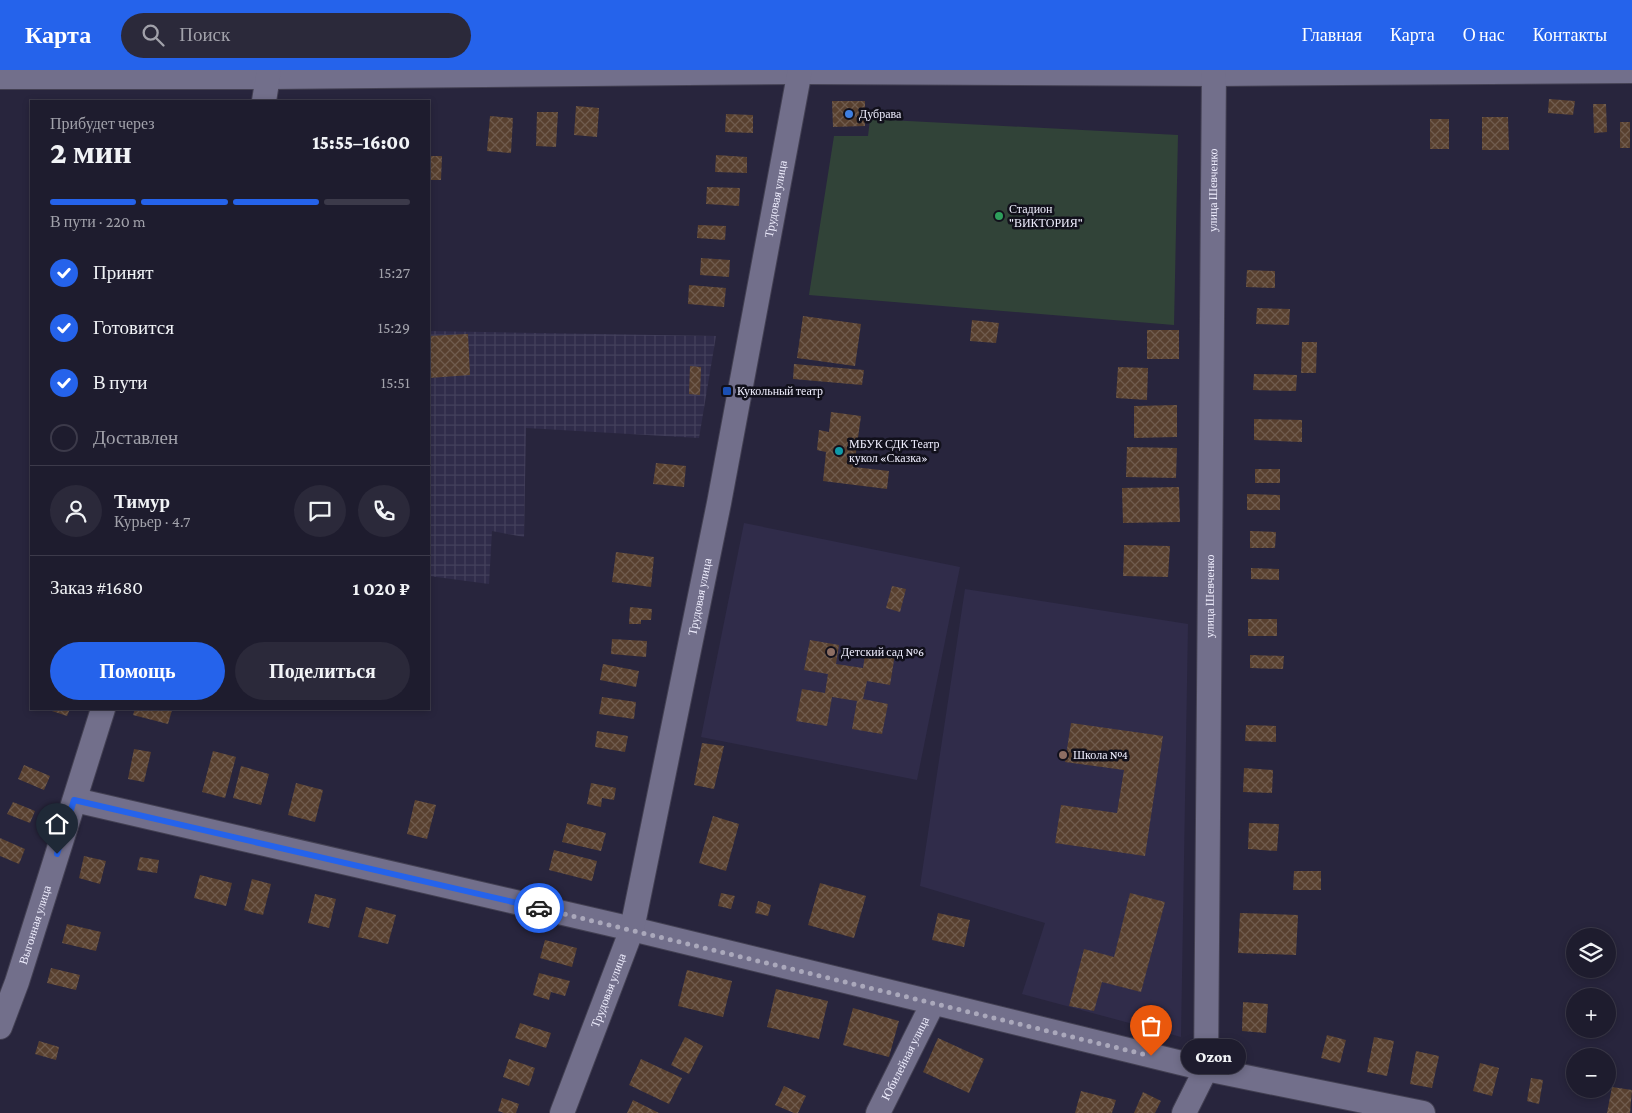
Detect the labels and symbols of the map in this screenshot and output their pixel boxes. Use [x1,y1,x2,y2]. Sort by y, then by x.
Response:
place label: Дубрава [859,107,902,121]
marker: Дубрава [843,108,855,120]
street label: улица Шевченко [1206,148,1220,232]
street label: Трудовая улица [762,158,790,239]
place label: Стадион "ВИКТОРИЯ" [1009,202,1083,230]
marker: Стадион "ВИКТОРИЯ" [993,210,1005,222]
place label: Кукольный театр [737,384,823,398]
marker: Кукольный театр [721,385,733,397]
place label: МБУК СДК Театр кукол «Сказка» [849,437,940,465]
marker: МБУК СДК Театр кукол «Сказка» [833,445,845,457]
street label: улица Шевченко [1202,554,1217,638]
street label: Трудовая улица [685,556,715,637]
place label: Детский сад №6 [841,645,924,659]
marker: Детский сад №6 [825,646,837,658]
place label: Школа №4 [1073,748,1128,762]
marker: Школа №4 [1057,749,1069,761]
pin [36,803,78,854]
street label: Выгонная улица [16,883,54,966]
courier [514,883,564,933]
street label: Трудовая улица [588,951,629,1030]
pin [1130,1005,1172,1056]
street label: Юбилейная улица [878,1014,932,1103]
callout: Ozon [1181,1038,1246,1074]

